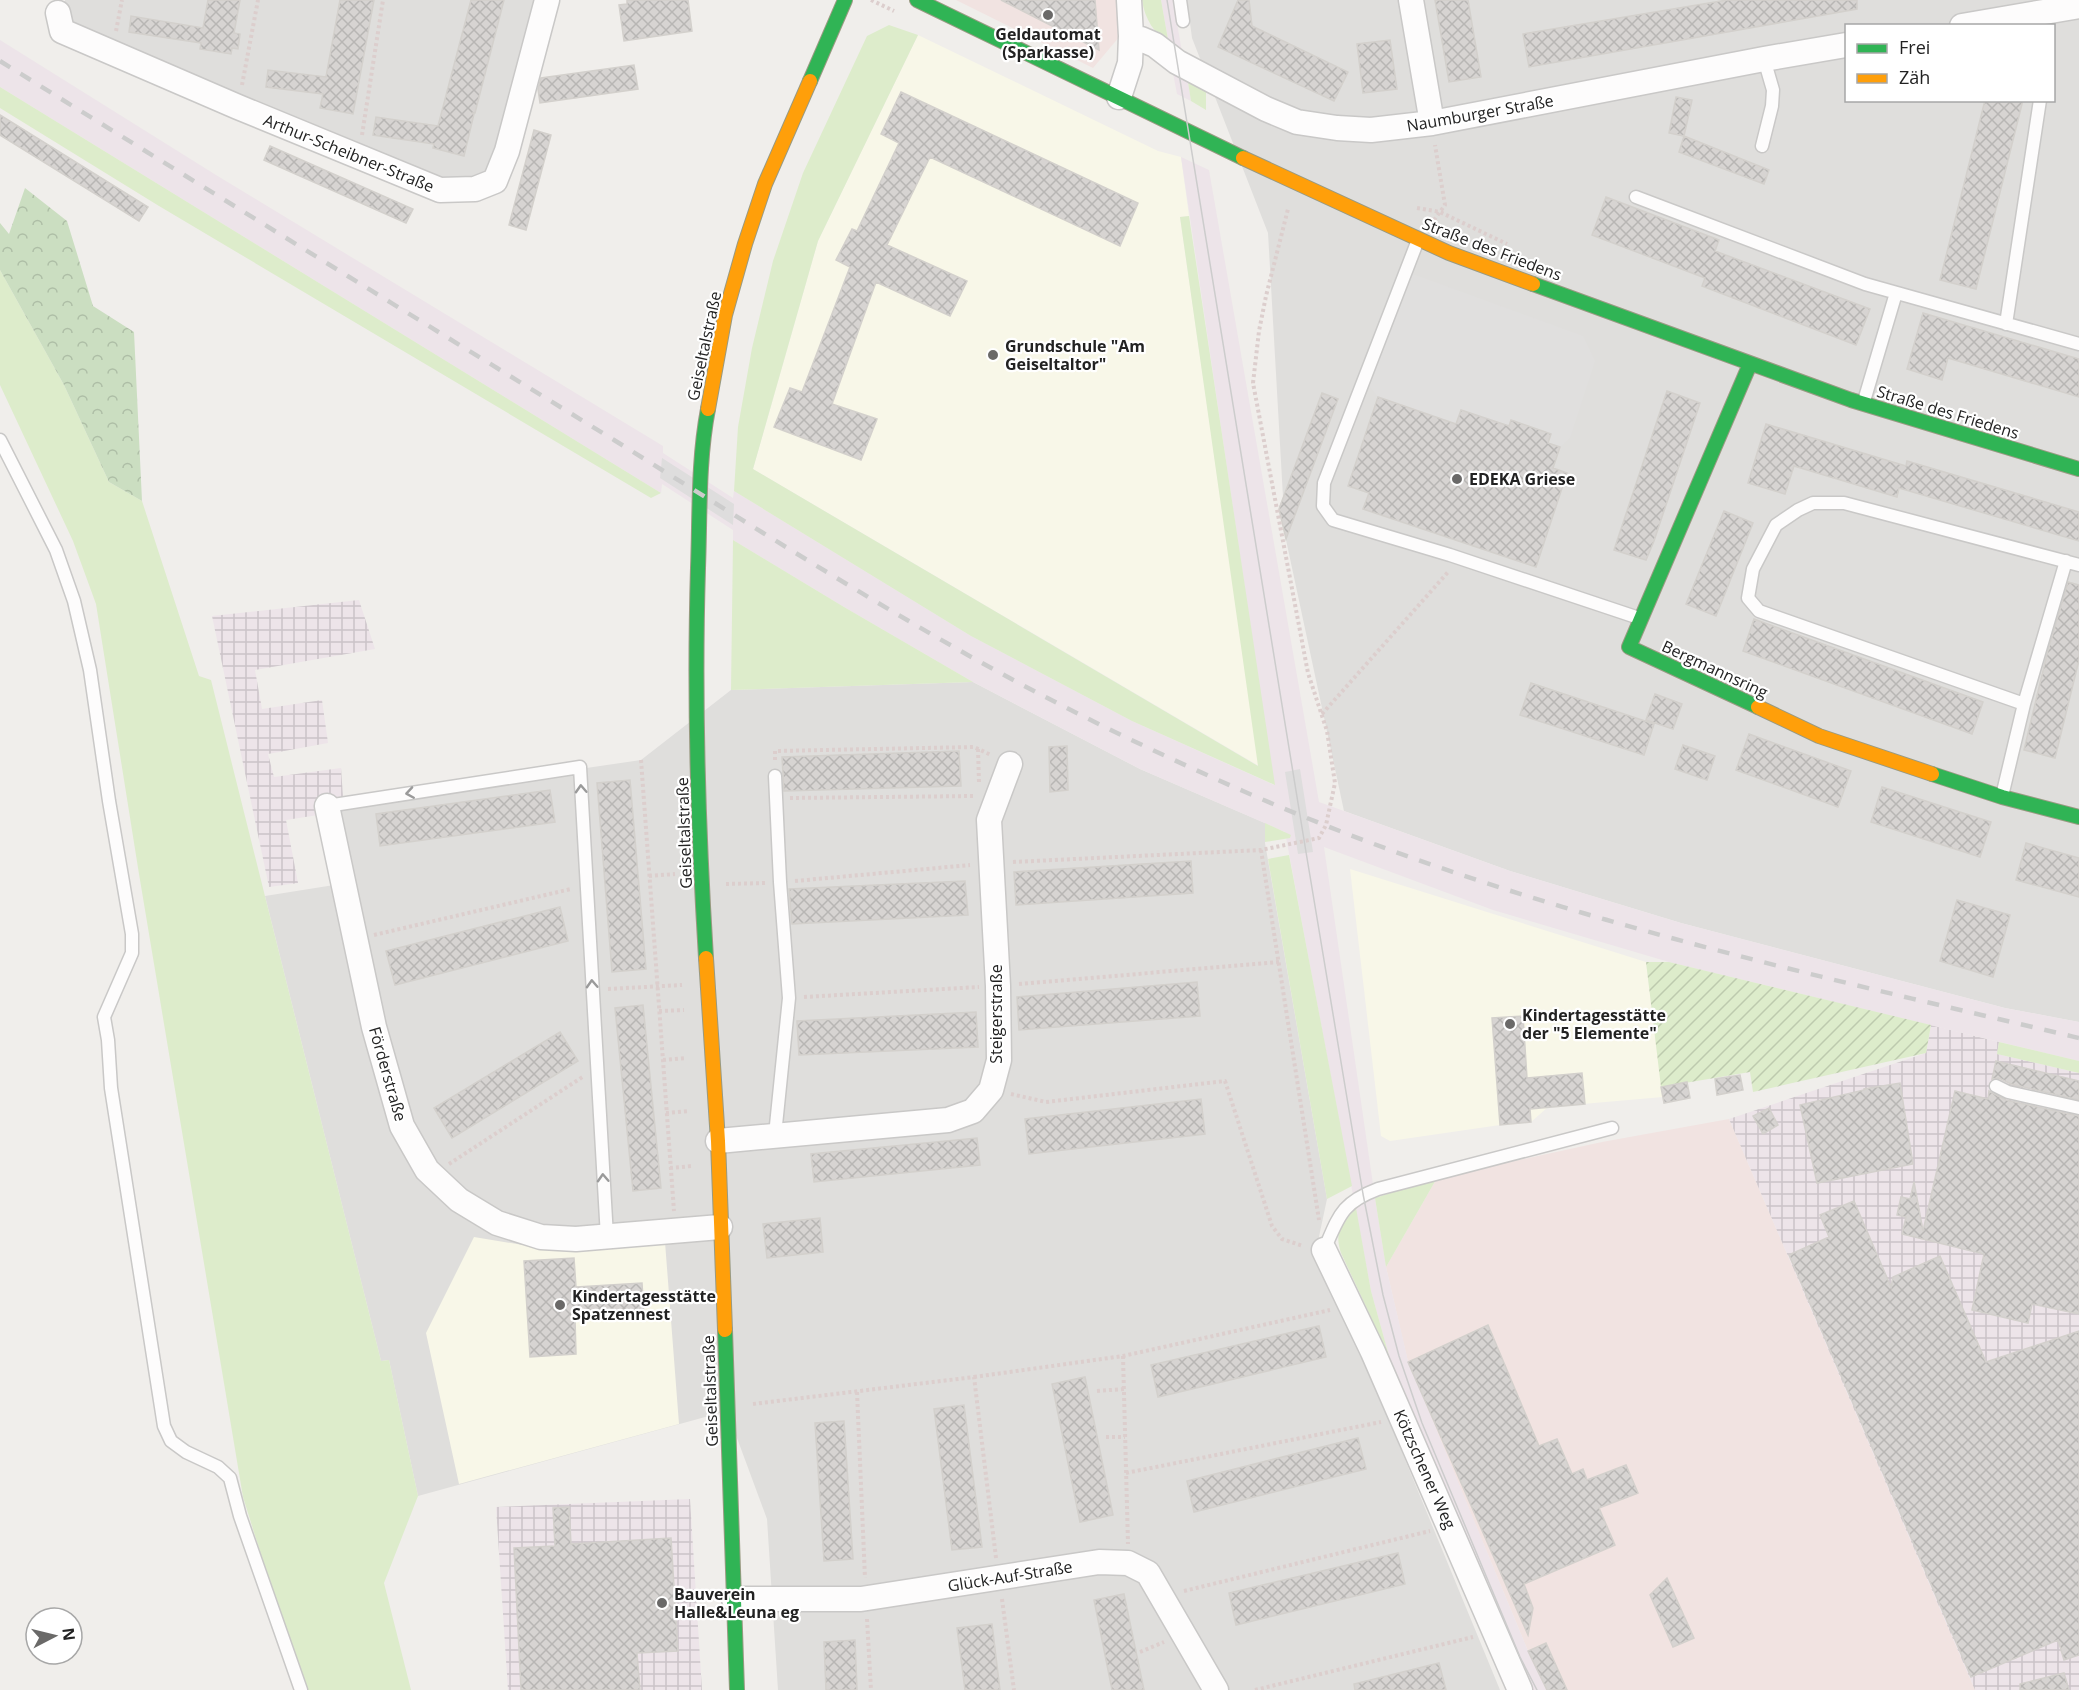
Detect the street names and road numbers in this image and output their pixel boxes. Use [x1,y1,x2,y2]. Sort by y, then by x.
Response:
street label: Naumburger Straße [1405,89,1555,137]
street label: Arthur-Scheibner-Straße [260,109,438,197]
street label: Straße des Friedens [1419,212,1565,286]
street label: Geiseltalstraße [682,289,726,403]
street label: Straße des Friedens [1874,380,2022,444]
street label: Bergmannsring [1658,635,1772,703]
street label: Geiseltalstraße [671,777,697,889]
street label: Steigerstraße [985,964,1007,1064]
street label: Förderstraße [364,1024,412,1124]
street label: Geiseltalstraße [697,1335,723,1447]
street label: Kötzschener Weg [1389,1406,1461,1533]
street label: Glück-Auf-Straße [946,1555,1074,1597]

